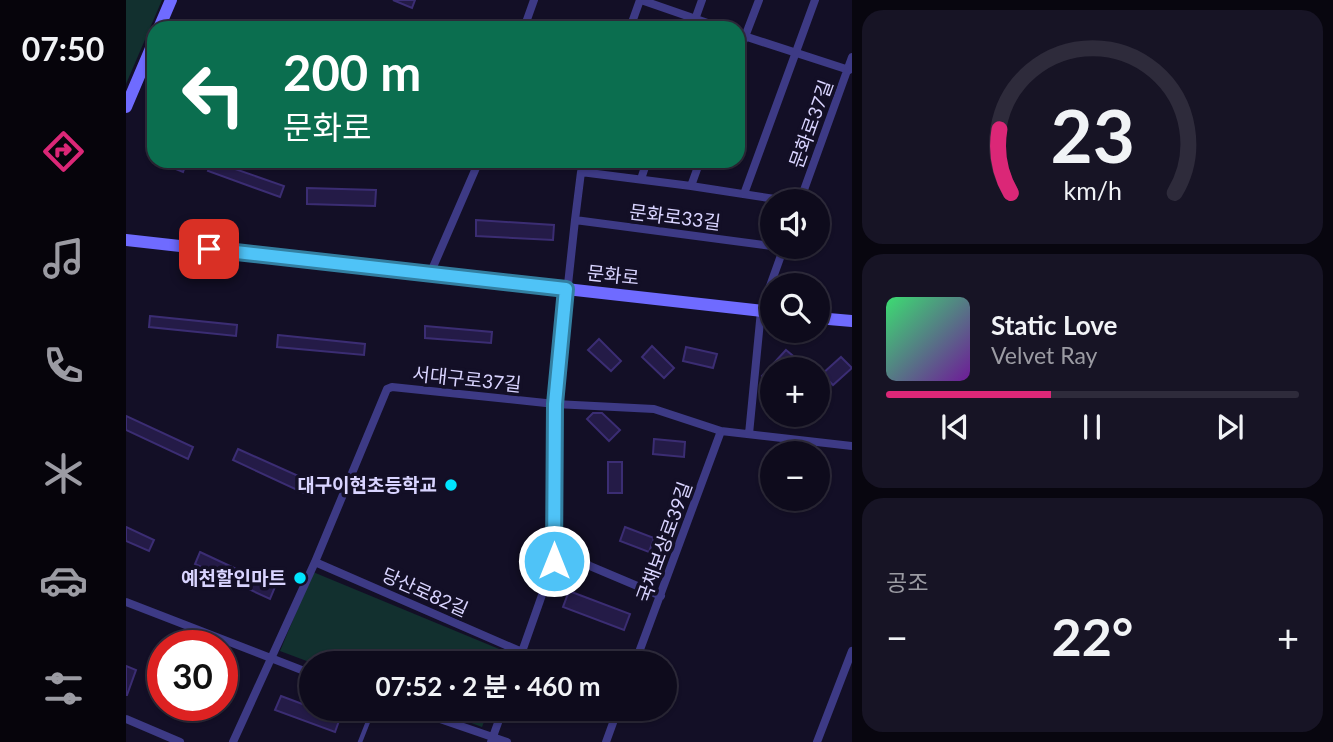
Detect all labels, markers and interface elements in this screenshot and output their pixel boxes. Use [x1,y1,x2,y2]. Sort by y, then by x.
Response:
text: 07:50 [22,29,104,68]
text: 200 m [283,43,421,101]
icon: left [168,49,259,140]
street label: 문화로37길 [784,77,837,171]
text: 23 [1050,91,1135,179]
text: 문화로 [283,107,371,146]
icon: directions [39,127,88,176]
text: km/h [1063,175,1122,205]
map controls [760,189,830,511]
button: sound [760,189,830,259]
street label: 문화로33길 [628,199,722,234]
pin [179,219,239,279]
icon: arrive [190,230,228,268]
icon: music [39,234,88,283]
street label: 문화로 [586,260,640,289]
button: search [760,273,830,343]
text: Static Love [991,309,1118,341]
icon: phone [39,341,88,390]
text: Velvet Ray [991,341,1097,369]
button: + [760,357,830,427]
street label: 서대구로37길 [411,361,523,396]
icon: previous [936,408,974,446]
icon: pause [1073,408,1111,446]
icon: next [1211,408,1249,446]
button: − [760,441,830,511]
icon: climate [39,449,88,498]
place label: 대구이현초등학교 [297,473,437,496]
marker: 대구이현초등학교 [443,477,459,493]
street label: 국채보상로39길 [631,478,696,605]
position arrow [517,524,591,598]
icon: car [39,556,88,605]
street label: 당산로82길 [379,562,472,621]
place label: 예천할인마트 [181,566,286,589]
text: 공조 [886,568,928,596]
marker: 예천할인마트 [292,570,308,586]
text: 22° [1052,605,1133,667]
text: − [886,614,908,660]
text: + [1277,614,1299,660]
speed limit sign: 30 [147,630,238,721]
icon: filters [39,664,88,713]
text: 07:52 · 2 분 · 460 m [375,670,601,702]

